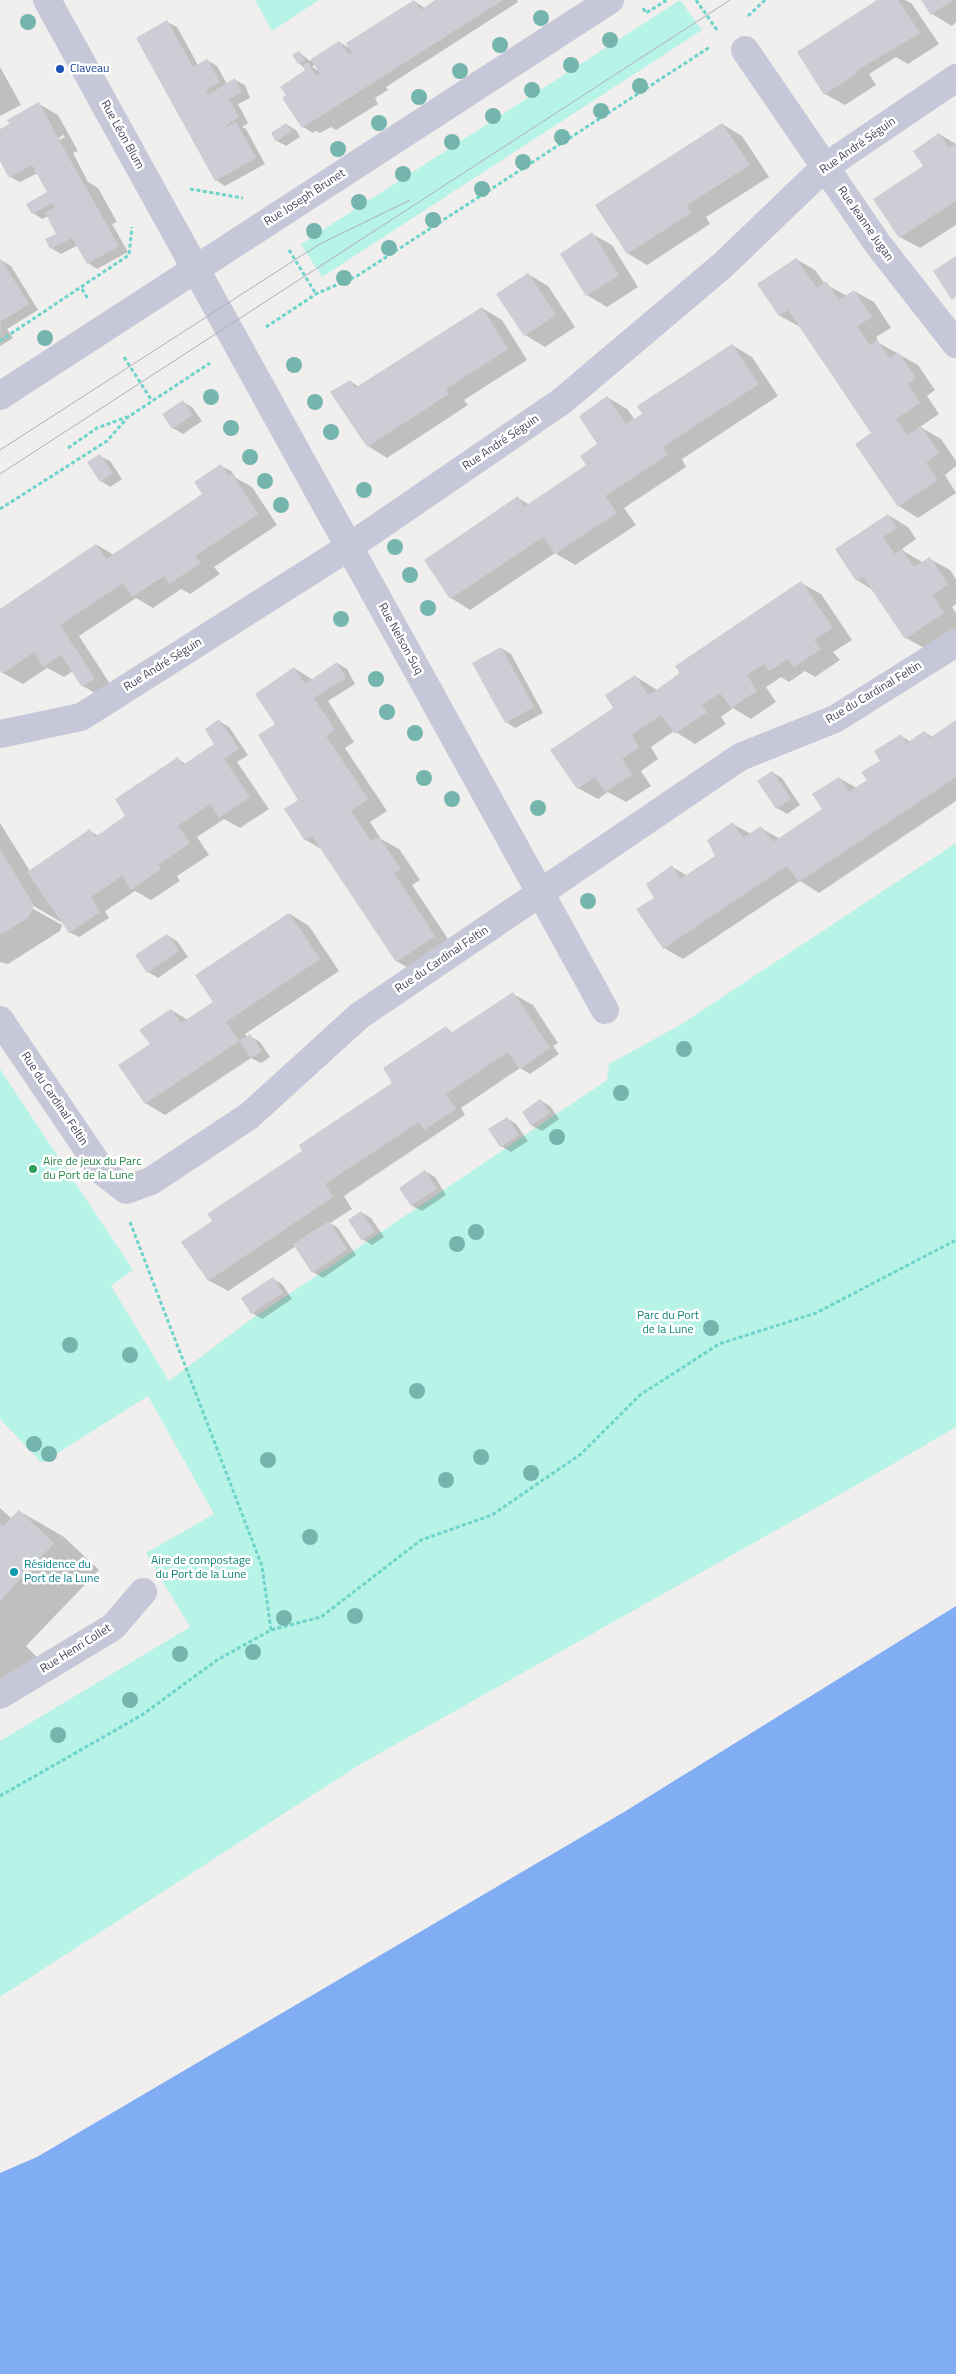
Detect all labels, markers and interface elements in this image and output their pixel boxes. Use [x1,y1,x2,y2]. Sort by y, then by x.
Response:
place label: Claveau [70,62,109,76]
marker: Claveau [54,63,66,75]
street label: Rue Léon Blum [97,98,147,172]
street label: Rue André Séguin [817,114,899,178]
street label: Rue Joseph Brunet [262,166,348,230]
street label: Rue Jeanne Jugan [834,184,896,264]
street label: Rue André Séguin [460,412,542,474]
street label: Rue Nelson Suq [374,601,426,677]
street label: Rue André Séguin [121,635,205,695]
street label: Rue du Cardinal Feltin [823,659,925,727]
street label: Rue du Cardinal Feltin [393,923,491,997]
street label: Rue du Cardinal Feltin [17,1050,91,1148]
place label: Aire de jeux du Parc du Port de la Lune [43,1155,141,1183]
marker: Aire de jeux du Parc du Port de la Lune [27,1163,39,1175]
park label: Parc du Port de la Lune [637,1309,699,1337]
park label: Aire de compostage du Port de la Lune [151,1554,251,1582]
place label: Résidence du Port de la Lune [24,1558,99,1586]
marker: Résidence du Port de la Lune [8,1566,20,1578]
street label: Rue Henri Collet [38,1621,114,1677]

